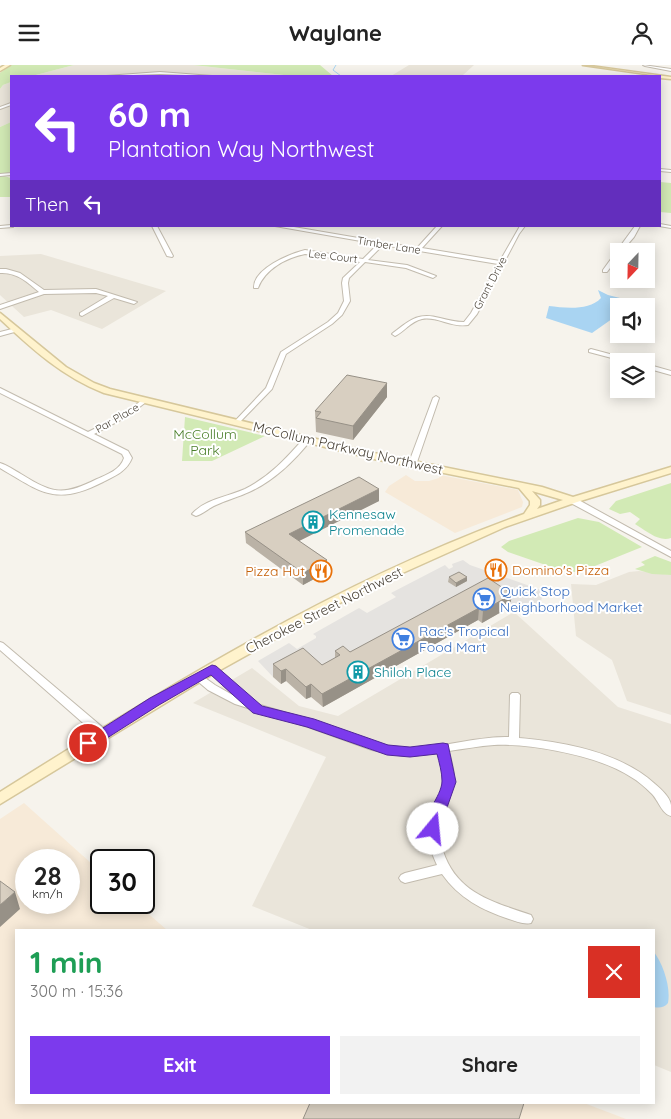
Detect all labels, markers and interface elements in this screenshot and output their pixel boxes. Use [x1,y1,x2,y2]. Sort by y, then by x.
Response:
icon: menu [15,19,43,47]
text: Waylane [289,19,382,47]
icon: person [628,19,656,47]
text: 60 m [108,92,191,136]
icon: left [25,95,90,160]
text: Plantation Way Northwest [108,135,375,163]
icon: left [79,190,107,218]
text: Then [25,192,69,216]
street label: Timber Lane [356,233,422,257]
north arrow [610,243,655,287]
map controls [610,243,655,398]
street label: Lee Court [308,246,359,266]
street label: Grant Drive [470,254,510,312]
button: sound [610,298,655,343]
button: layers [610,353,655,398]
street label: Par Place [93,400,141,436]
street label: McCollum Parkway Northwest [251,417,445,479]
park label: McCollum Park [173,425,237,459]
place label: Kennesaw Promenade [329,505,405,539]
building icon: Kennesaw Promenade [301,510,325,534]
restaurant icon: Domino's Pizza [484,558,508,582]
restaurant icon: Pizza Hut [309,559,333,583]
place label: Domino's Pizza [512,561,609,579]
street label: Cherokee Street Northwest [242,562,406,658]
place label: Pizza Hut [245,562,305,580]
place label: Quick Stop Neighborhood Market [500,582,643,616]
supermarket icon: Quick Stop Neighborhood Market [472,587,496,611]
place label: Rac's Tropical Food Mart [419,622,509,656]
supermarket icon: Rac's Tropical Food Mart [391,627,415,651]
building icon: Shiloh Place [346,660,370,684]
place label: Shiloh Place [374,663,451,681]
pin [67,722,109,764]
icon: arrive [74,729,102,757]
position arrow [406,802,458,854]
speed limit sign: 30 [90,849,155,914]
text: 28 [34,860,61,891]
text: km/h [32,886,63,901]
text: 1 min [30,943,103,981]
button: close [588,946,640,998]
text: 300 m · 15:36 [30,981,123,1001]
button: Exit [30,1036,330,1094]
button: Share [340,1036,640,1094]

